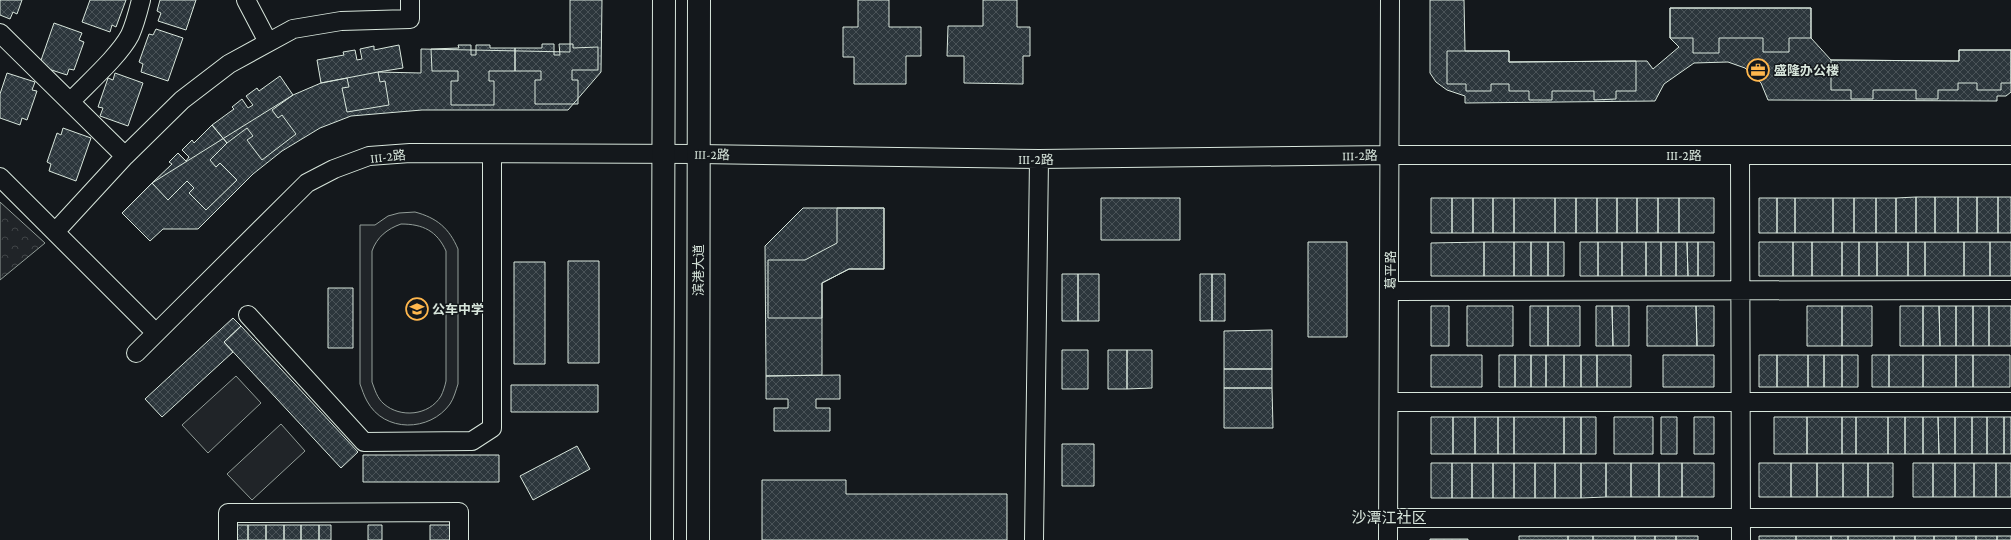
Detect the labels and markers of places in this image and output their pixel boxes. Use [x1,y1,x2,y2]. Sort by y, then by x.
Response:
office icon: 盛隆办公楼 [1745,57,1771,83]
place label: 盛隆办公楼 [1774,63,1839,78]
school or university icon: 公车中学 [404,296,430,322]
place label: 公车中学 [432,302,484,317]

